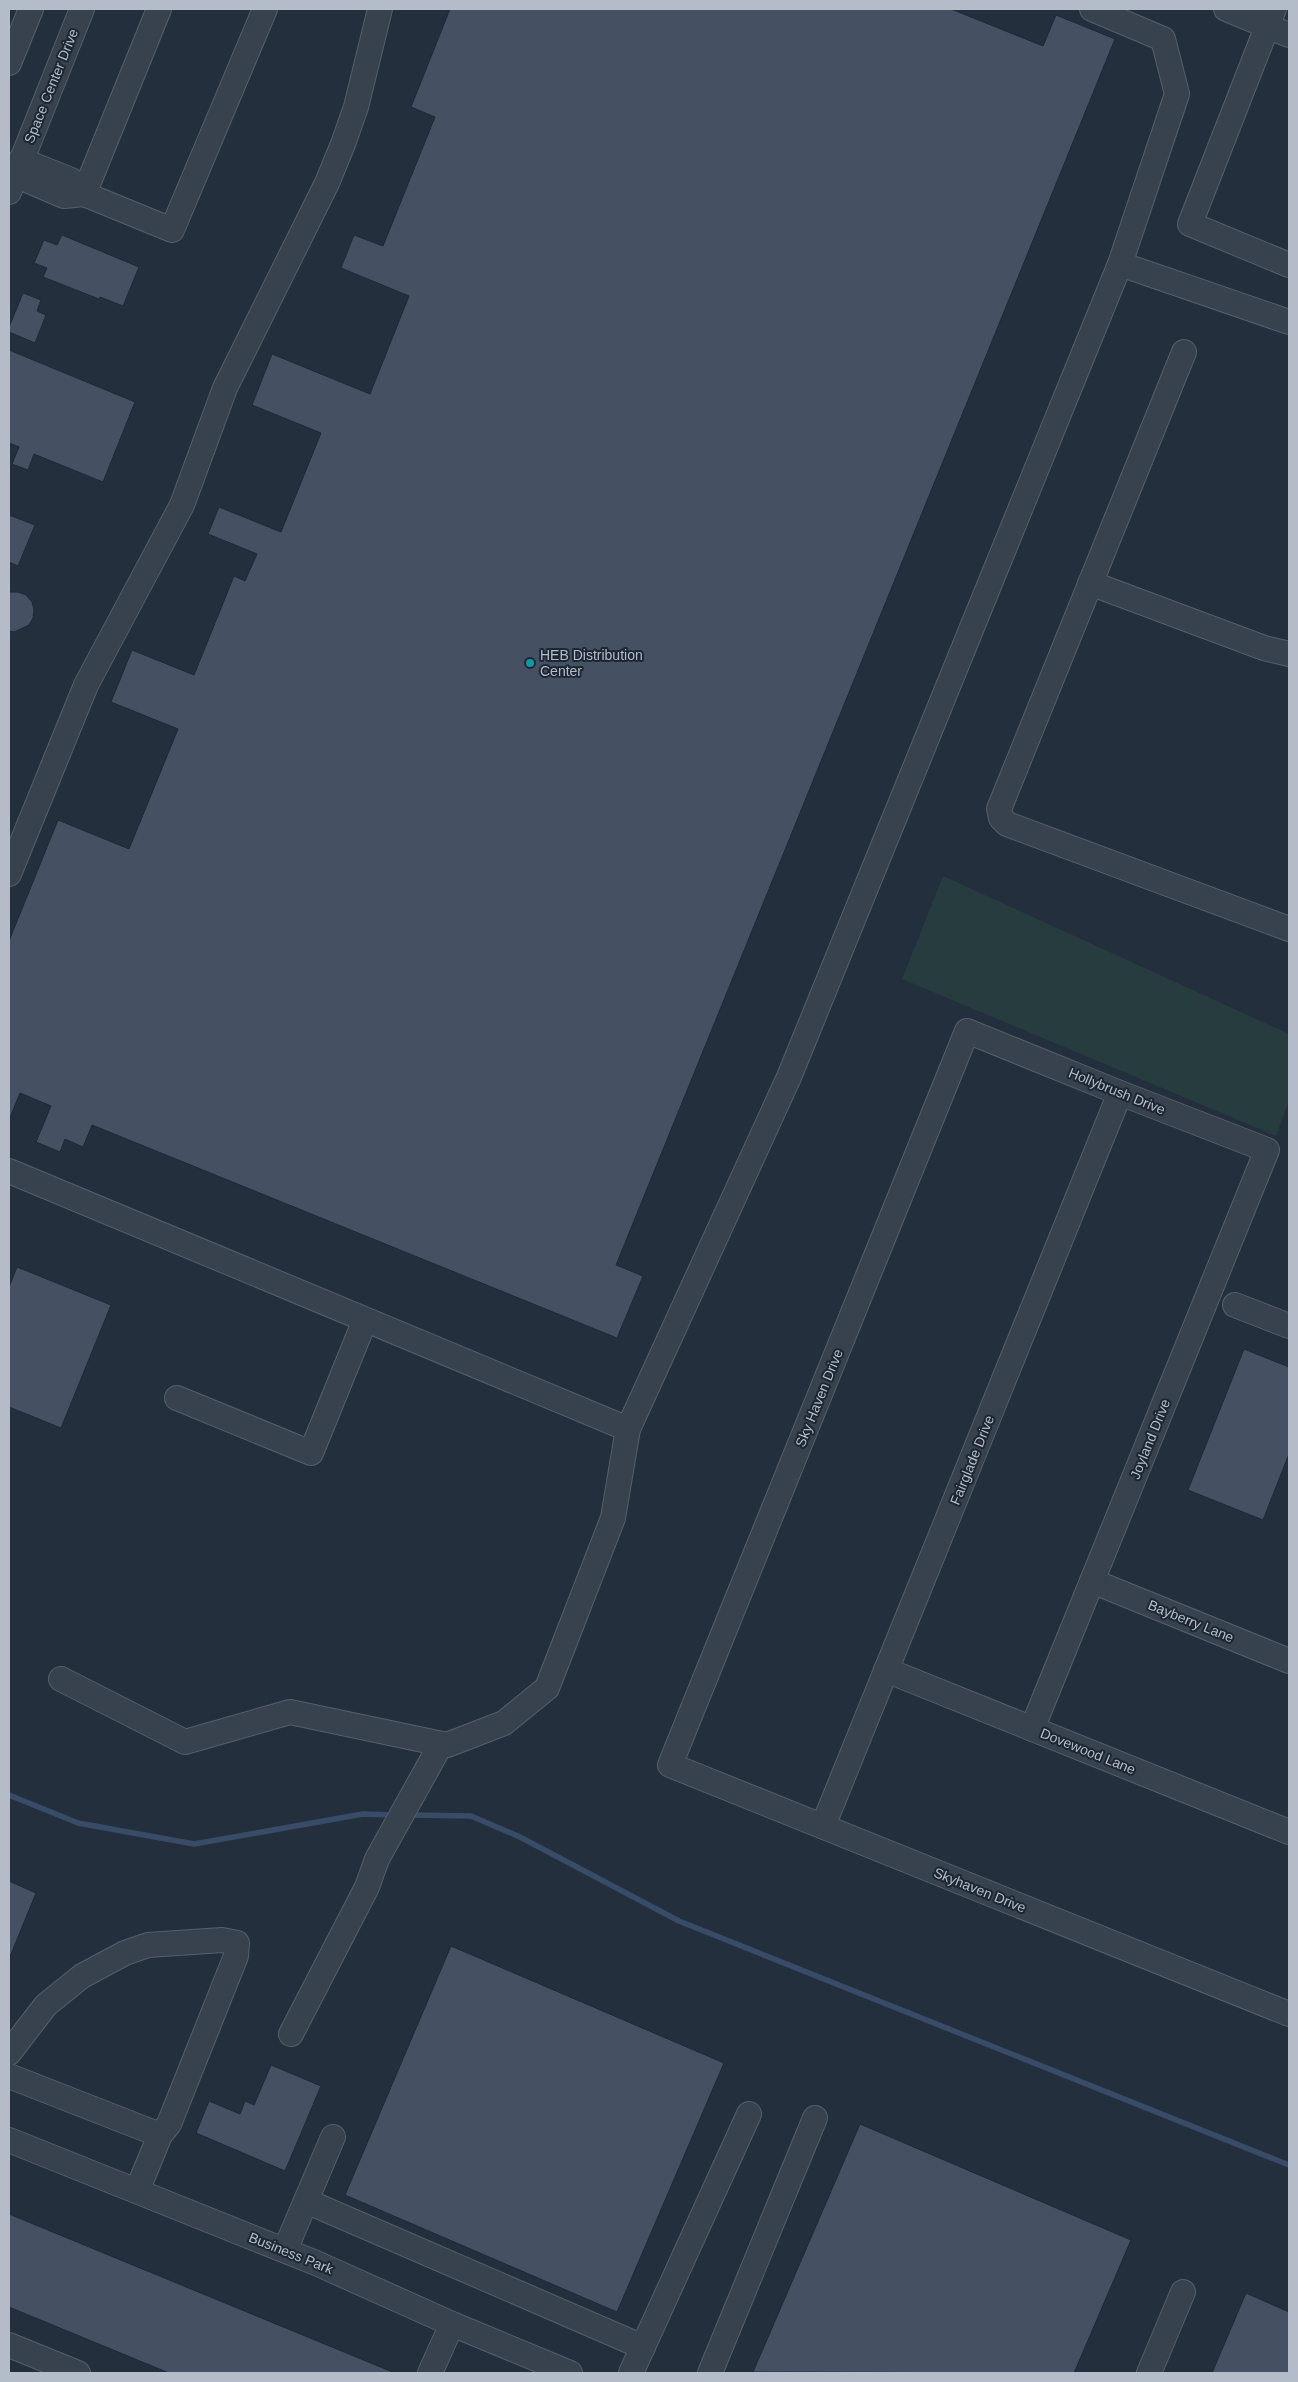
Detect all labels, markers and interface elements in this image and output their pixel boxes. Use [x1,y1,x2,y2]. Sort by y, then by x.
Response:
street label: Space Center Drive [21,26,81,146]
place label: HEB Distribution Center [540,647,643,679]
marker: HEB Distribution Center [524,657,536,669]
street label: Hollybrush Drive [1066,1064,1168,1118]
street label: Sky Haven Drive [792,1346,846,1449]
street label: Joyland Drive [1127,1396,1173,1481]
street label: Fairglade Drive [947,1413,997,1507]
street label: Bayberry Lane [1146,1597,1236,1646]
street label: Dovewood Lane [1038,1725,1138,1777]
street label: Skyhaven Drive [932,1864,1029,1916]
street label: Business Park [247,2229,336,2278]

